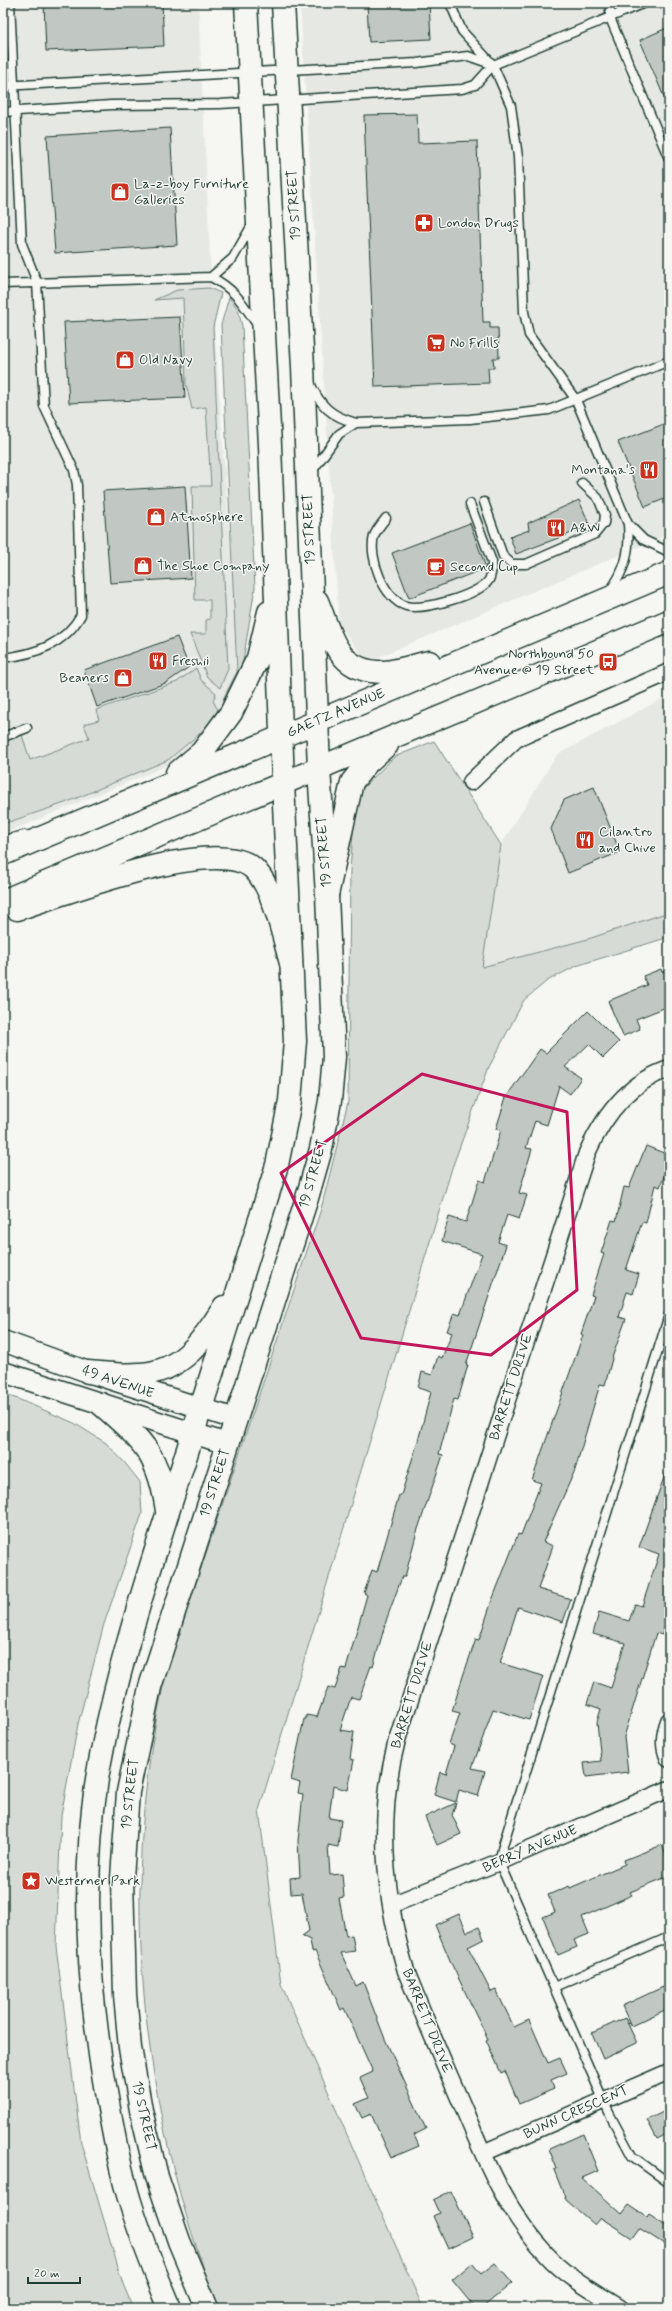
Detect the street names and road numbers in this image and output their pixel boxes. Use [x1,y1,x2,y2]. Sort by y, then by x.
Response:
street label: 19 STREET [283,169,305,241]
street label: 19 STREET [299,493,319,565]
street label: GAETZ AVENUE [284,684,388,742]
street label: 19 STREET [313,816,335,888]
street label: 19 STREET [295,1137,331,1211]
street label: BARRETT DRIVE [485,1331,537,1443]
street label: 49 AVENUE [80,1361,156,1403]
street label: 19 STREET [195,1446,235,1520]
street label: BARRETT DRIVE [387,1639,437,1751]
street label: 19 STREET [117,1758,143,1830]
street label: BERRY AVENUE [480,1821,580,1877]
street label: BARRETT DRIVE [398,1966,456,2076]
street label: 19 STREET [128,2079,160,2153]
street label: BUNN CRESCENT [521,2081,631,2143]

